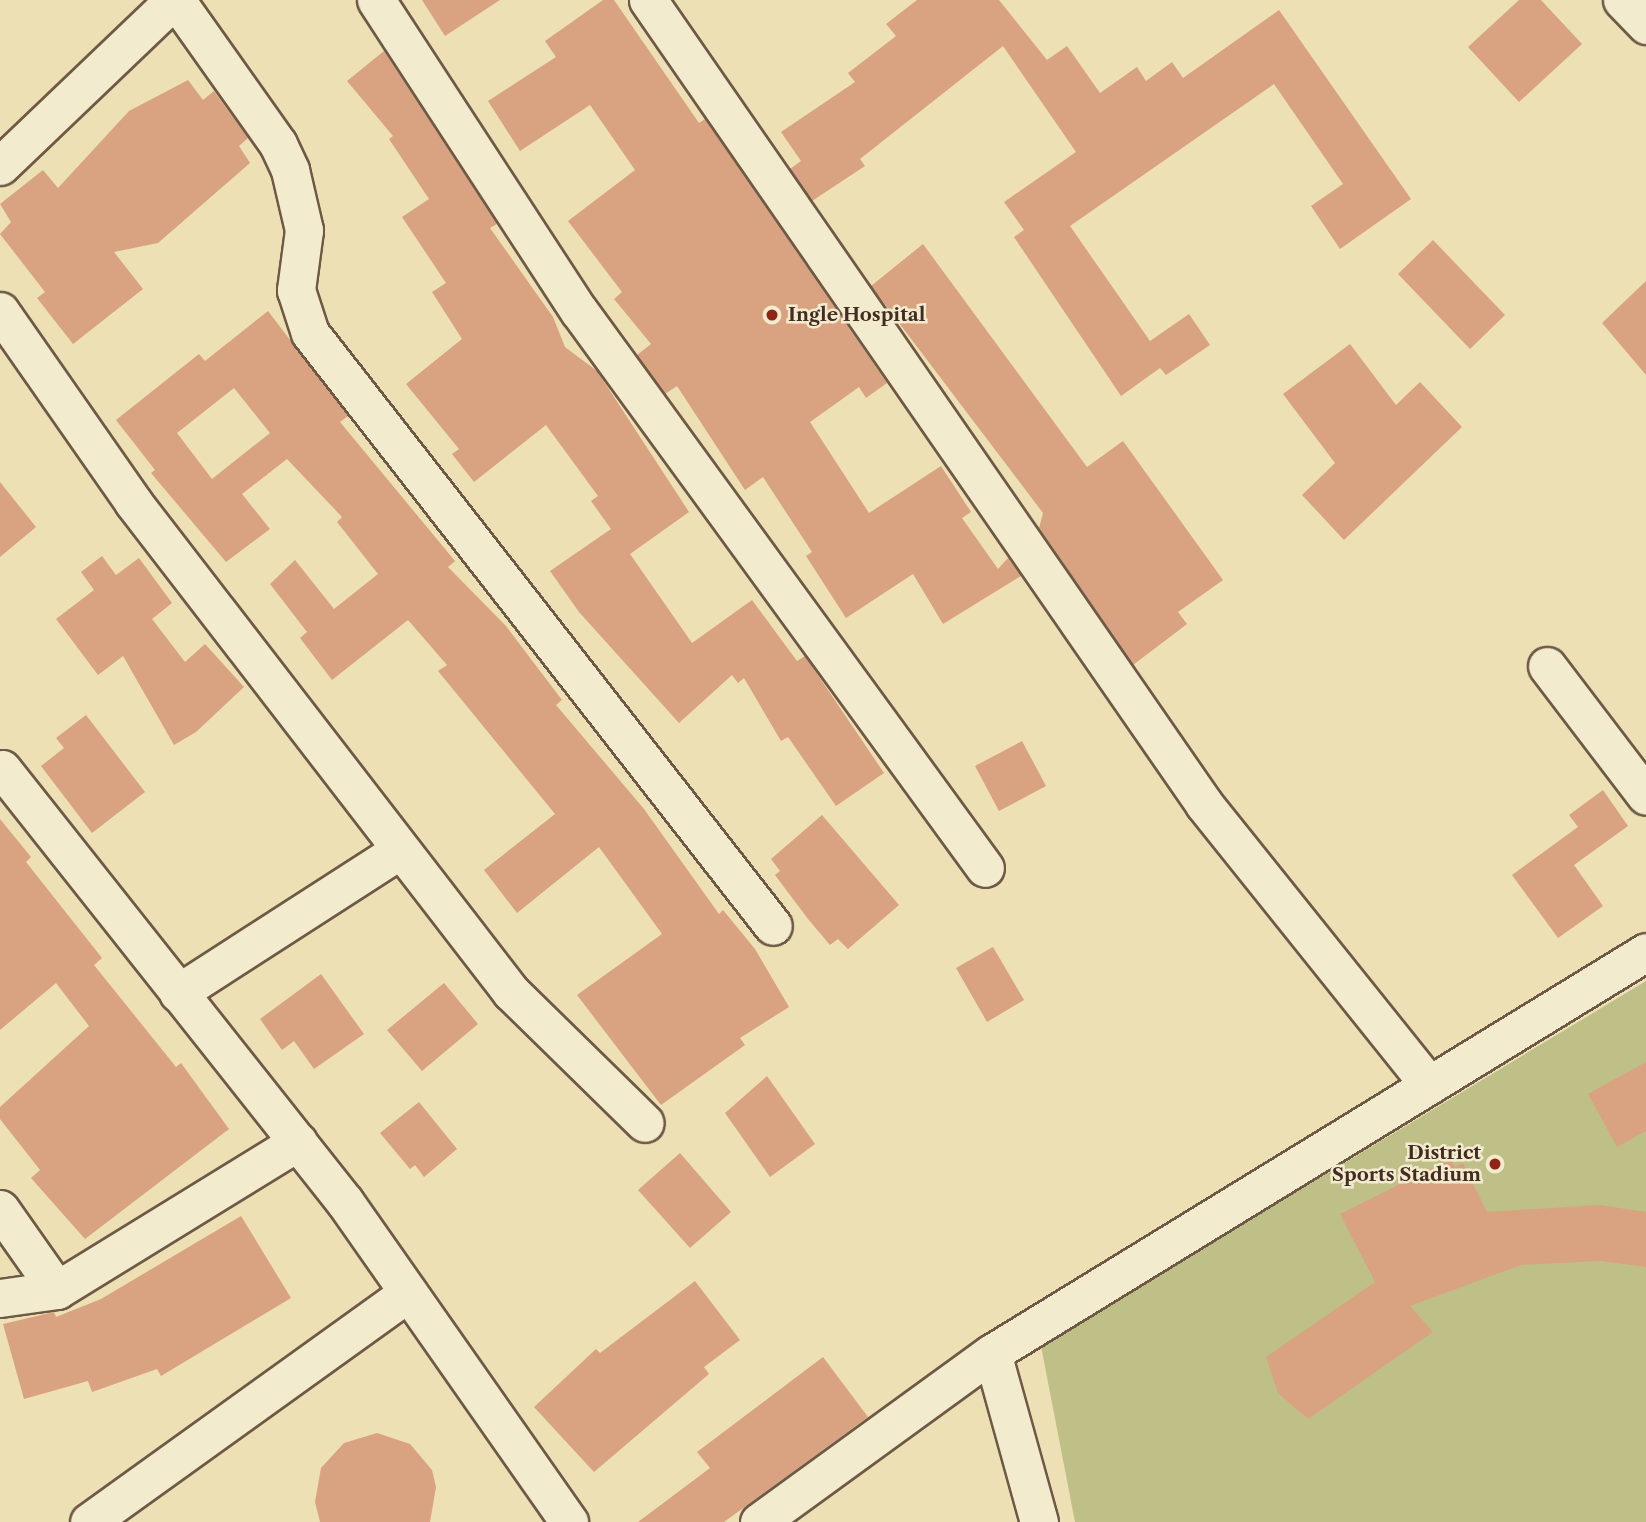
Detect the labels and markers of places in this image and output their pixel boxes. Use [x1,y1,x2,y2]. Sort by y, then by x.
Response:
place label: Ingle Hospital [788,304,925,326]
marker: Ingle Hospital [762,305,782,325]
place label: District Sports Stadium [1332,1142,1481,1186]
marker: District Sports Stadium [1487,1156,1503,1172]

